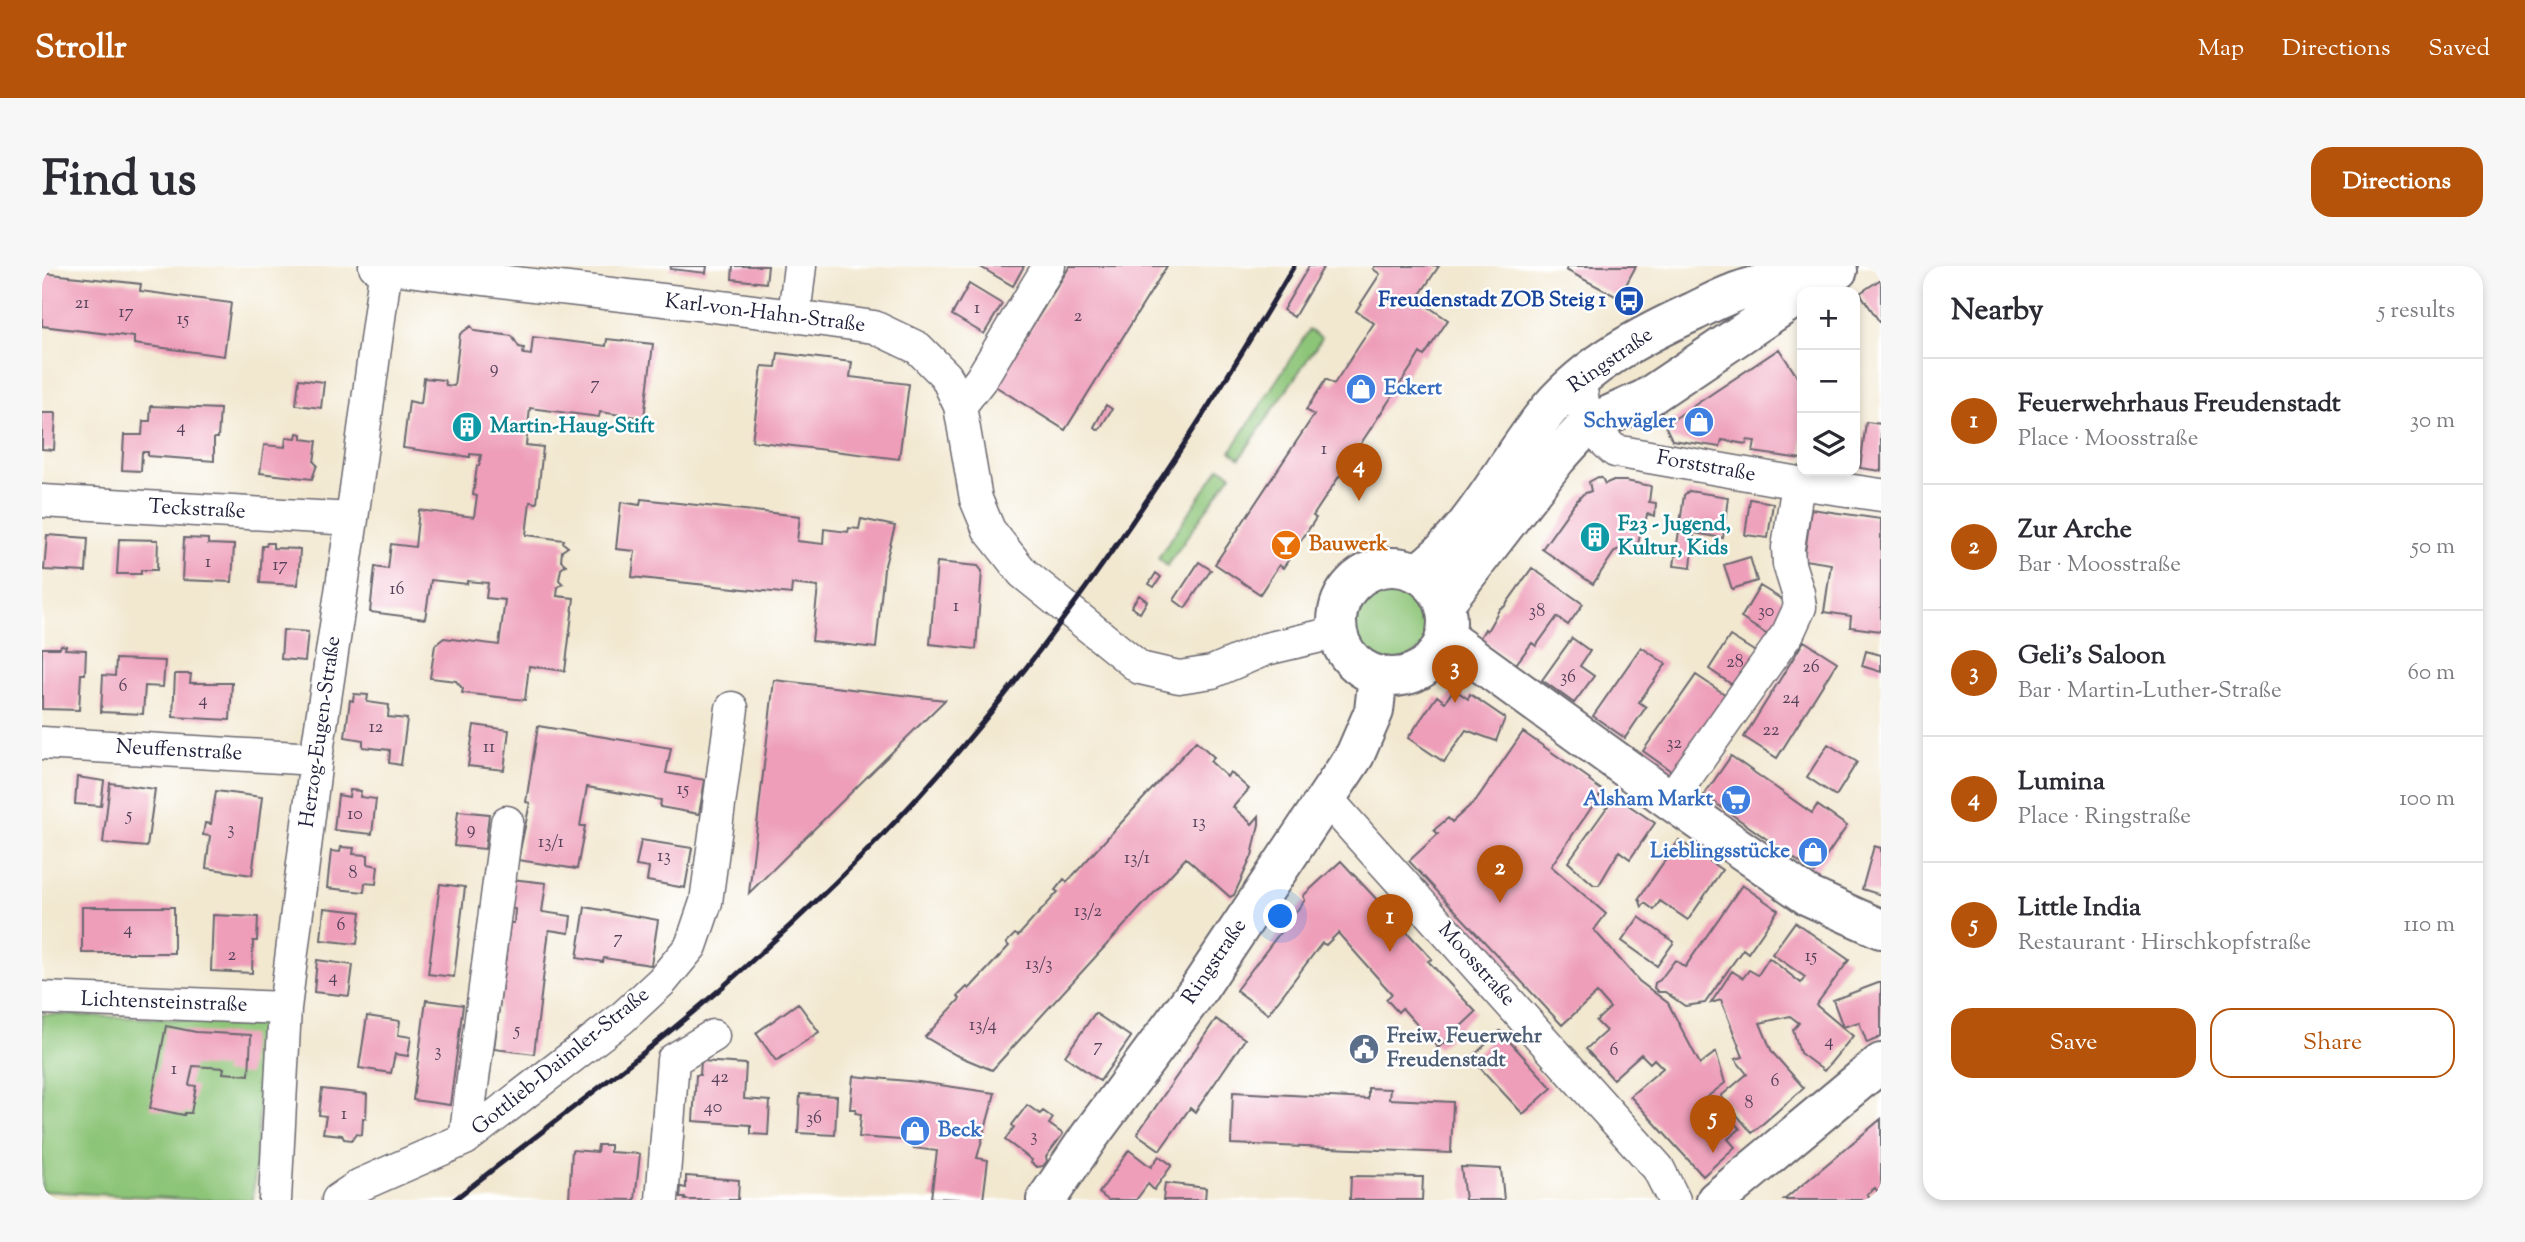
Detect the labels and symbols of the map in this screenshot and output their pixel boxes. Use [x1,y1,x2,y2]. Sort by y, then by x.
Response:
bus stop icon: Freudenstadt ZOB Steig 1 [1612,284,1646,318]
place label: Freudenstadt ZOB Steig 1 [1378,286,1607,316]
street label: Karl-von-Hahn-Straße [663,287,867,341]
house number: 21 [75,291,89,317]
house number: 1 [974,296,980,322]
house number: 17 [118,300,134,326]
house number: 2 [1074,304,1083,330]
house number: 15 [177,307,189,333]
street label: Ringstraße [1563,321,1659,401]
house number: 9 [490,356,499,382]
house number: 7 [590,372,600,398]
shop icon: Eckert [1344,372,1378,406]
place label: Eckert [1384,374,1443,404]
shop icon: Schwägler [1682,405,1716,439]
place label: Schwägler [1583,407,1676,437]
building icon: Martin-Haug-Stift [450,410,484,444]
place label: Martin-Haug-Stift [490,412,655,442]
house number: 4 [176,415,186,441]
house number: 1 [1321,437,1327,463]
pin: 4 [1336,443,1382,501]
street label: Forststraße [1654,444,1758,490]
street label: Teckstraße [148,492,246,528]
place label: F23 - Jugend, Kultur, Kids [1618,510,1731,564]
building icon: F23 - Jugend, Kultur, Kids [1578,520,1612,554]
bar icon: Bauwerk [1269,528,1303,562]
place label: Bauwerk [1309,530,1388,560]
house number: 1 [205,550,211,576]
house number: 17 [272,553,288,579]
house number: 16 [389,577,405,603]
house number: 1 [953,594,959,620]
house number: 38 [1529,599,1545,625]
house number: 30 [1758,599,1774,625]
street label: Herzog-Eugen-Straße [293,634,349,830]
pin: 3 [1432,645,1478,703]
house number: 28 [1726,650,1744,676]
house number: 26 [1802,655,1820,681]
house number: 36 [1560,665,1576,691]
house number: 6 [119,674,128,700]
house number: 24 [1782,686,1800,712]
house number: 4 [198,688,208,714]
house number: 12 [369,715,384,741]
house number: 22 [1763,718,1780,744]
house number: 32 [1666,731,1682,757]
street label: Neuffenstraße [115,733,243,769]
house number: 11 [483,735,495,761]
house number: 15 [677,777,689,803]
supermarket icon: Alsham Markt [1719,783,1753,817]
place label: Alsham Markt [1583,785,1714,815]
house number: 10 [347,802,363,828]
house number: 5 [125,803,132,829]
house number: 13 [1192,810,1206,836]
house number: 3 [227,817,235,843]
house number: 9 [467,817,476,843]
house number: 13/1 [538,830,564,856]
shop icon: Lieblingsstücke [1796,835,1830,869]
place label: Lieblingsstücke [1650,837,1790,867]
house number: 13 [657,844,671,870]
pin: 2 [1477,845,1523,903]
house number: 13/1 [1124,846,1150,872]
house number: 8 [349,861,358,887]
pin: 1 [1367,894,1413,952]
house number: 13/2 [1074,899,1103,925]
your location [1263,899,1297,933]
house number: 6 [337,913,346,939]
street label: Ringstraße [1175,913,1255,1011]
street label: Moosstraße [1430,916,1522,1014]
house number: 4 [123,917,133,943]
house number: 7 [613,926,623,952]
house number: 2 [228,943,237,969]
house number: 15 [1805,944,1817,970]
house number: 13/3 [1026,952,1052,978]
house number: 4 [328,965,338,991]
street label: Gottlieb-Daimler-Straße [466,981,656,1143]
street label: Lichtensteinstraße [80,985,248,1021]
house number: 13/4 [969,1013,997,1039]
house number: 5 [513,1018,520,1044]
place label: Freiw. Feuerwehr Freudenstadt [1387,1022,1542,1076]
house number: 4 [1824,1029,1834,1055]
public building icon: Freiw. Feuerwehr Freudenstadt [1347,1032,1381,1066]
house number: 7 [1093,1034,1103,1060]
house number: 6 [1610,1038,1619,1064]
house number: 3 [434,1039,442,1065]
house number: 1 [171,1057,177,1083]
house number: 42 [711,1065,729,1091]
house number: 6 [1771,1069,1780,1095]
house number: 8 [1745,1091,1754,1117]
house number: 40 [704,1095,722,1121]
pin: 5 [1690,1095,1736,1153]
house number: 1 [341,1102,347,1128]
house number: 36 [806,1106,822,1132]
shop icon: Beck [898,1114,932,1148]
place label: Beck [938,1116,982,1146]
house number: 3 [1030,1124,1038,1150]

